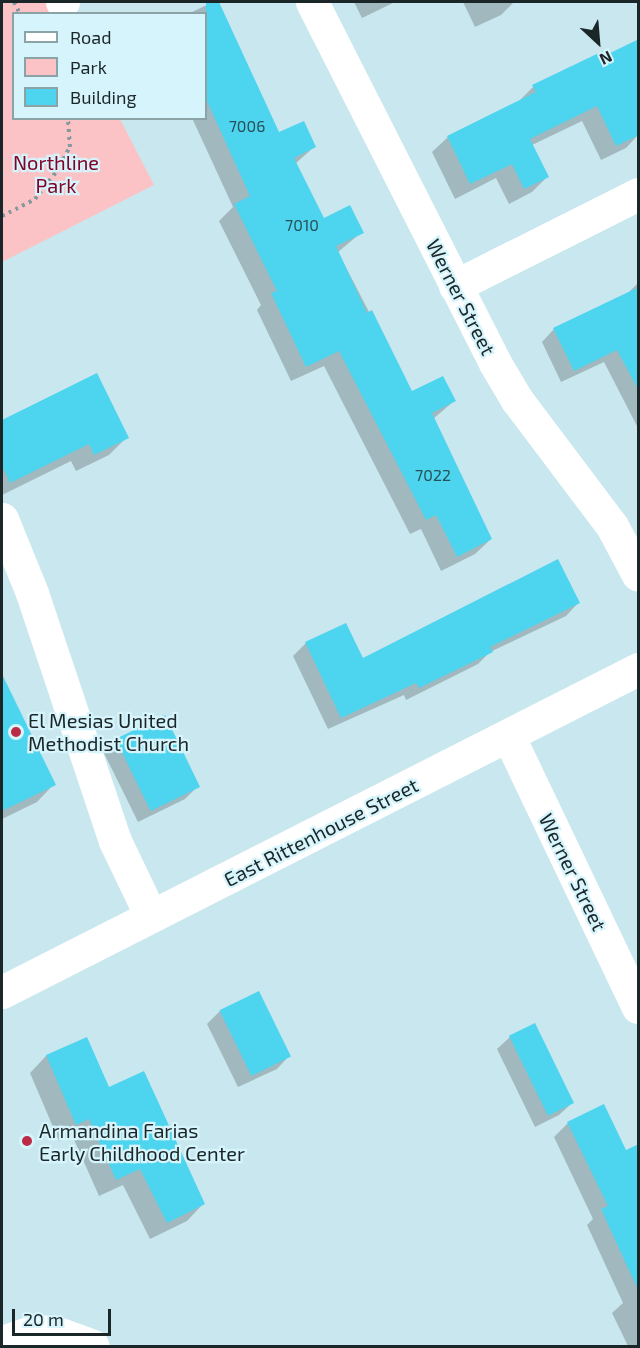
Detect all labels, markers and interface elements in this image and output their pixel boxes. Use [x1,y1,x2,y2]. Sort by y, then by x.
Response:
legend [12,12,207,120]
north arrow [568,12,628,72]
text: Road [70,26,111,48]
text: N [597,48,615,70]
text: Park [70,56,107,78]
text: Building [70,86,137,108]
house number: 7006 [229,116,265,136]
park label: Northline Park [13,150,99,197]
house number: 7010 [285,215,319,235]
street label: Werner Street [421,235,501,359]
house number: 7022 [415,465,451,485]
place label: El Mesias United Methodist Church [28,708,189,755]
marker: El Mesias United Methodist Church [9,725,23,739]
street label: East Rittenhouse Street [220,773,422,891]
street label: Werner Street [534,809,612,935]
place label: Armandina Farias Early Childhood Center [39,1118,246,1165]
marker: Armandina Farias Early Childhood Center [20,1134,34,1148]
scale bar [15,1297,114,1335]
text: 20 m [23,1308,64,1330]

